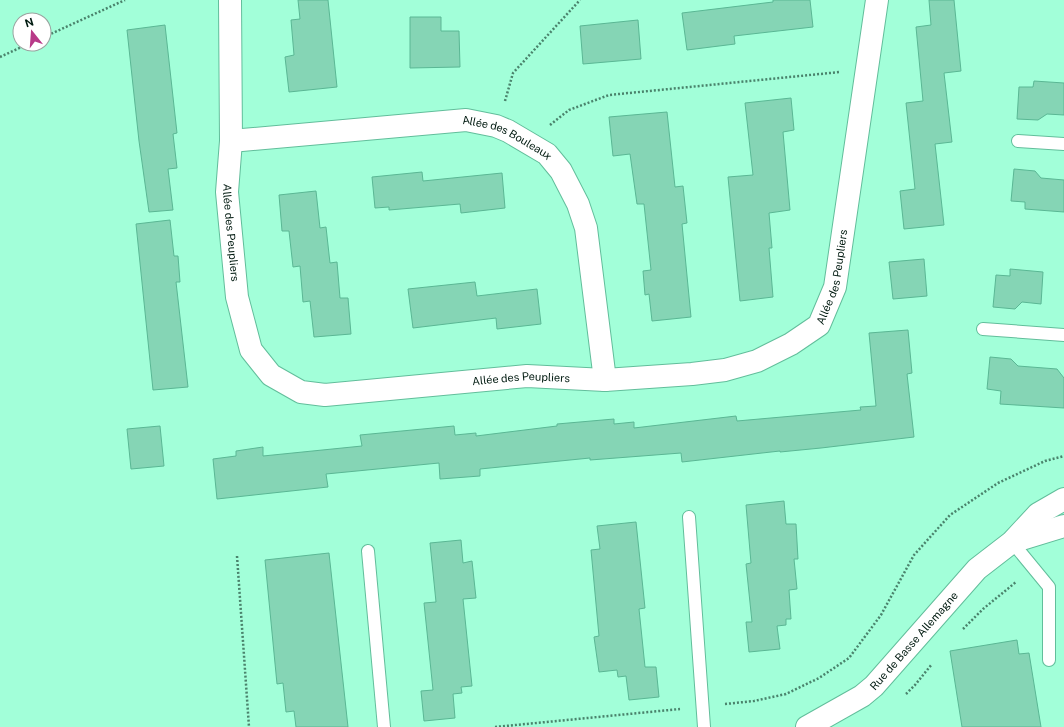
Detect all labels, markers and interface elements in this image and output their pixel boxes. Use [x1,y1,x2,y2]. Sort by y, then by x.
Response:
north arrow [12,12,52,52]
text: N [23,15,35,29]
street label: Allée des Bouleaux [462,114,555,162]
street label: Allée des Peupliers [221,183,242,283]
street label: Allée des Peupliers [814,228,849,326]
street label: Allée des Peupliers [472,370,571,387]
street label: Rue de Basse Allemagne [867,589,960,692]

